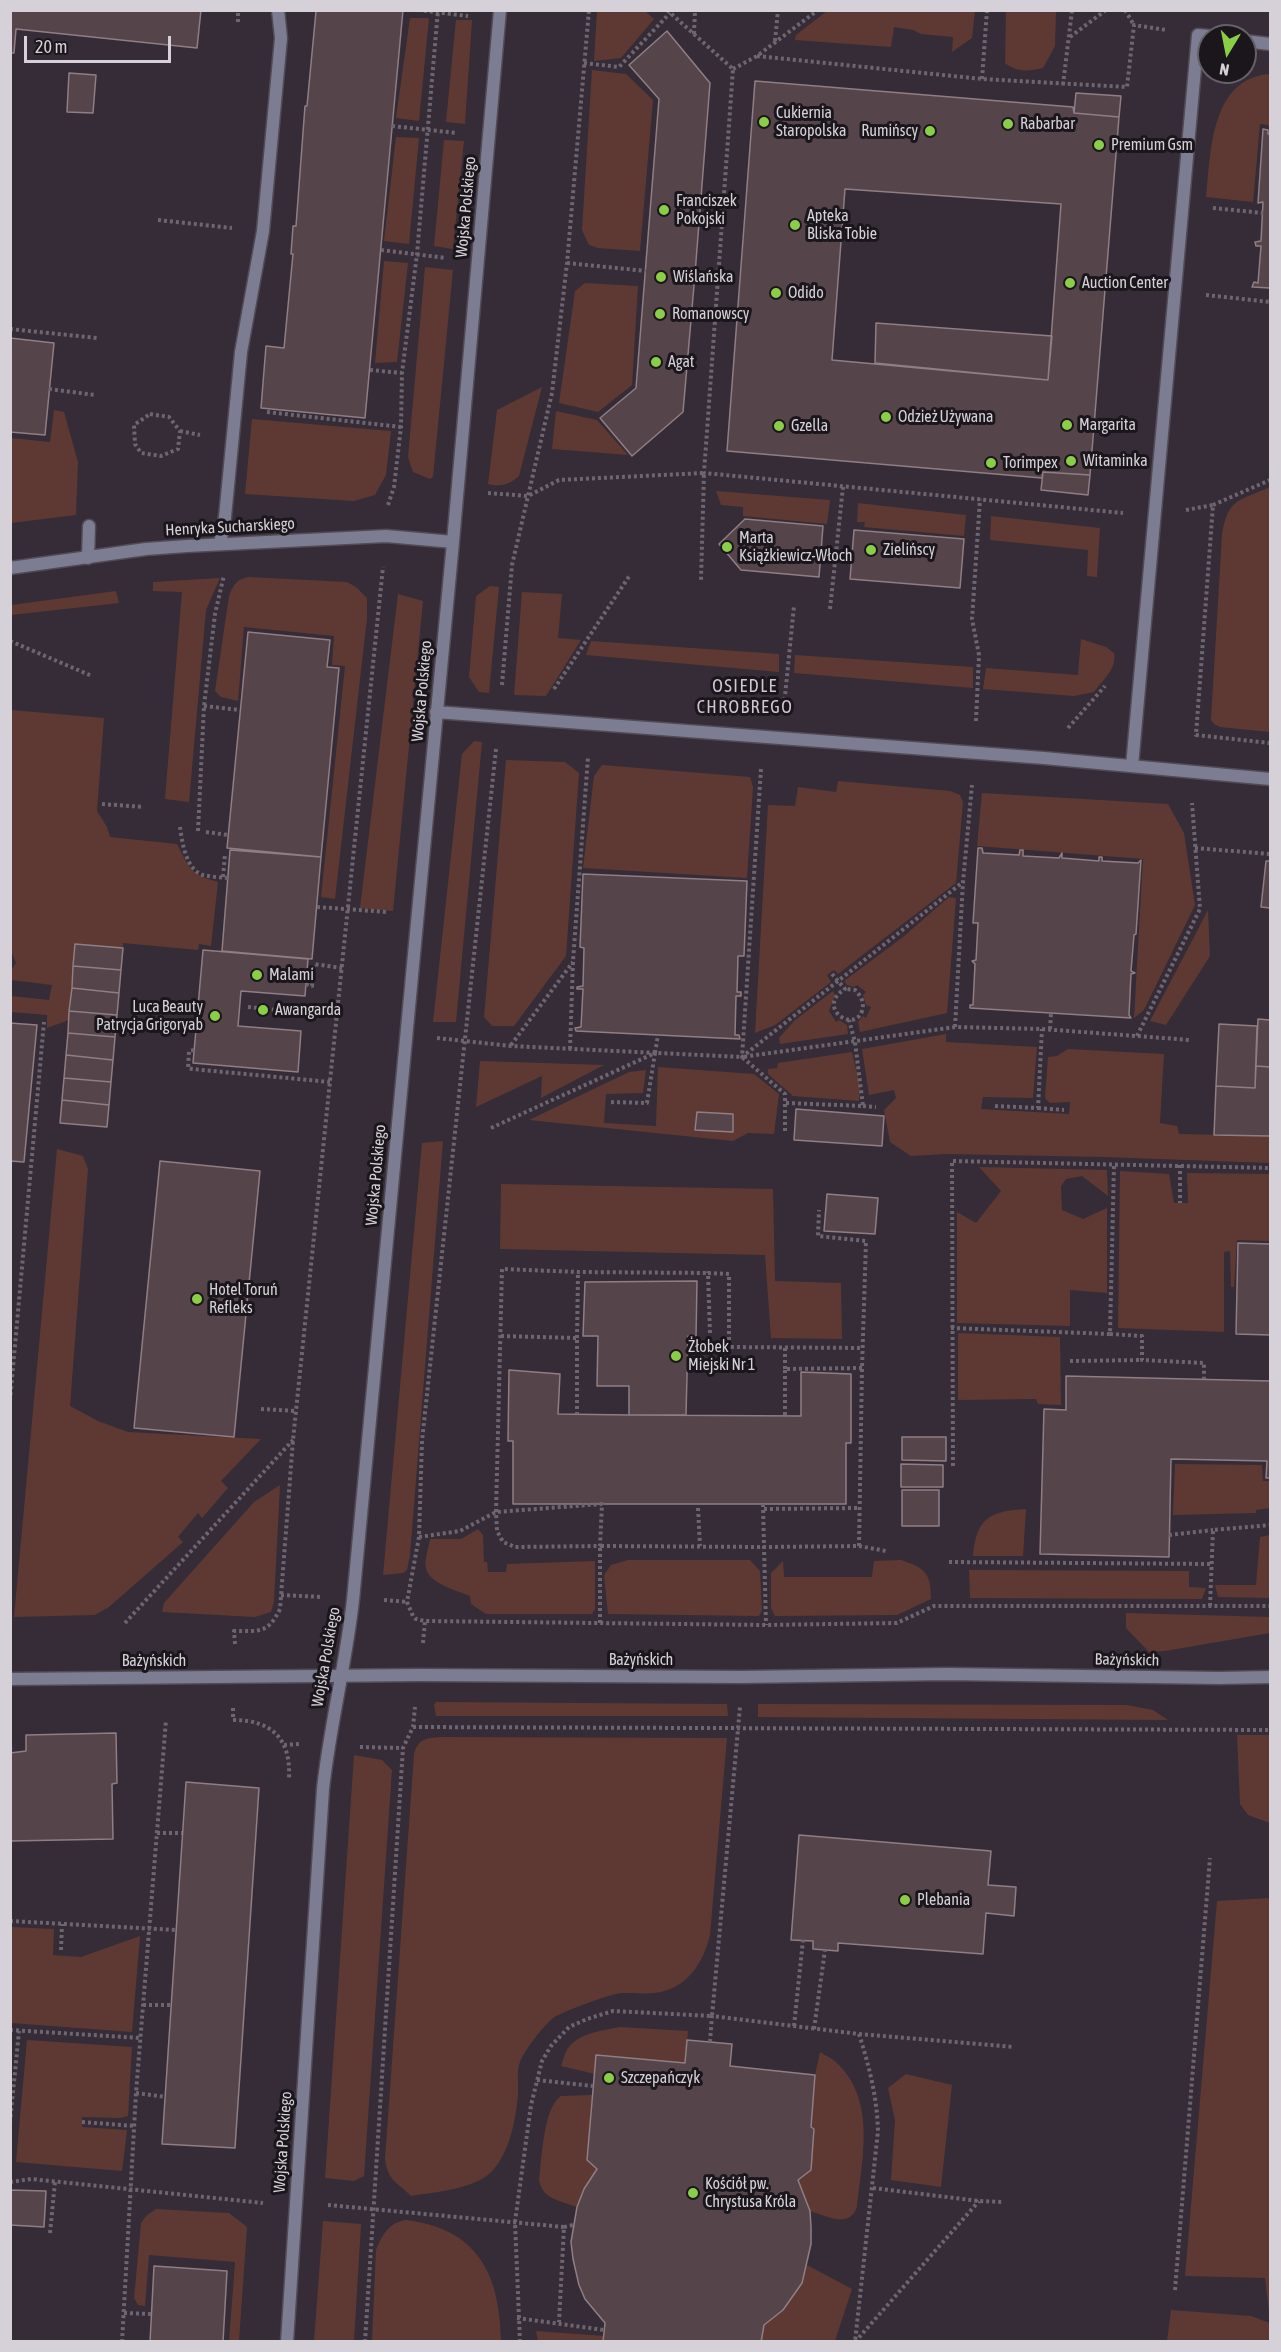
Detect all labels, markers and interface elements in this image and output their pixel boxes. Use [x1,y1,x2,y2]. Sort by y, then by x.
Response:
scale bar [27,24,174,62]
north arrow [1197,24,1257,84]
text: 20 m [35,36,67,57]
text: N [1218,60,1230,79]
place label: Cukiernia Staropolska [776,103,846,141]
place label: Rabarbar [1020,114,1075,134]
marker: Cukiernia Staropolska [757,115,771,129]
marker: Rabarbar [1001,117,1015,131]
place label: Rumińscy [861,121,918,141]
marker: Rumińscy [923,124,937,138]
place label: Premium Gsm [1111,135,1193,155]
marker: Premium Gsm [1092,138,1106,152]
street label: Wojska Polskiego [452,156,480,258]
place label: Franciszek Pokojski [676,191,737,229]
marker: Franciszek Pokojski [657,203,671,217]
place label: Apteka Bliska Tobie [807,206,877,244]
marker: Apteka Bliska Tobie [788,218,802,232]
place label: Wiślańska [673,267,733,287]
marker: Wiślańska [654,270,668,284]
place label: Auction Center [1082,273,1168,293]
marker: Auction Center [1063,276,1077,290]
place label: Odido [788,283,824,303]
marker: Odido [769,286,783,300]
place label: Romanowscy [672,304,749,324]
marker: Romanowscy [653,307,667,321]
place label: Agat [668,352,694,372]
marker: Agat [649,355,663,369]
place label: Odzież Używana [898,407,993,427]
marker: Odzież Używana [879,410,893,424]
place label: Margarita [1079,415,1136,435]
place label: Gzella [791,416,828,436]
marker: Margarita [1060,418,1074,432]
marker: Gzella [772,419,786,433]
place label: Witaminka [1083,451,1148,471]
place label: Torimpex [1003,453,1058,473]
marker: Witaminka [1064,454,1078,468]
marker: Torimpex [984,456,998,470]
street label: Henryka Sucharskiego [165,514,295,540]
place label: Marta Książkiewicz-Włoch [739,528,853,566]
marker: Marta Książkiewicz-Włoch [720,540,734,554]
place label: Zielińscy [883,540,935,560]
marker: Zielińscy [864,543,878,557]
street label: Wojska Polskiego [408,640,436,742]
district label: OSIEDLE CHROBREGO [697,675,793,718]
place label: Malami [269,965,314,985]
marker: Malami [250,968,264,982]
place label: Luca Beauty Patrycja Grigoryab [96,997,203,1035]
place label: Awangarda [275,1000,341,1020]
marker: Awangarda [256,1003,270,1017]
marker: Luca Beauty Patrycja Grigoryab [208,1009,222,1023]
street label: Wojska Polskiego [362,1124,390,1226]
place label: Hotel Toruń Refleks [209,1280,278,1318]
marker: Hotel Toruń Refleks [190,1292,204,1306]
place label: Żłobek Miejski Nr 1 [688,1337,755,1375]
marker: Żłobek Miejski Nr 1 [669,1349,683,1363]
street label: Wojska Polskiego [308,1605,344,1709]
street label: Bażyńskich [609,1650,673,1670]
street label: Bażyńskich [1094,1650,1160,1670]
street label: Bażyńskich [122,1651,186,1671]
place label: Plebania [917,1890,970,1910]
marker: Plebania [898,1893,912,1907]
place label: Szczepańczyk [621,2068,700,2088]
marker: Szczepańczyk [602,2071,616,2085]
street label: Wojska Polskiego [270,2091,296,2193]
place label: Kościół pw. Chrystusa Króla [705,2174,796,2212]
marker: Kościół pw. Chrystusa Króla [686,2186,700,2200]

